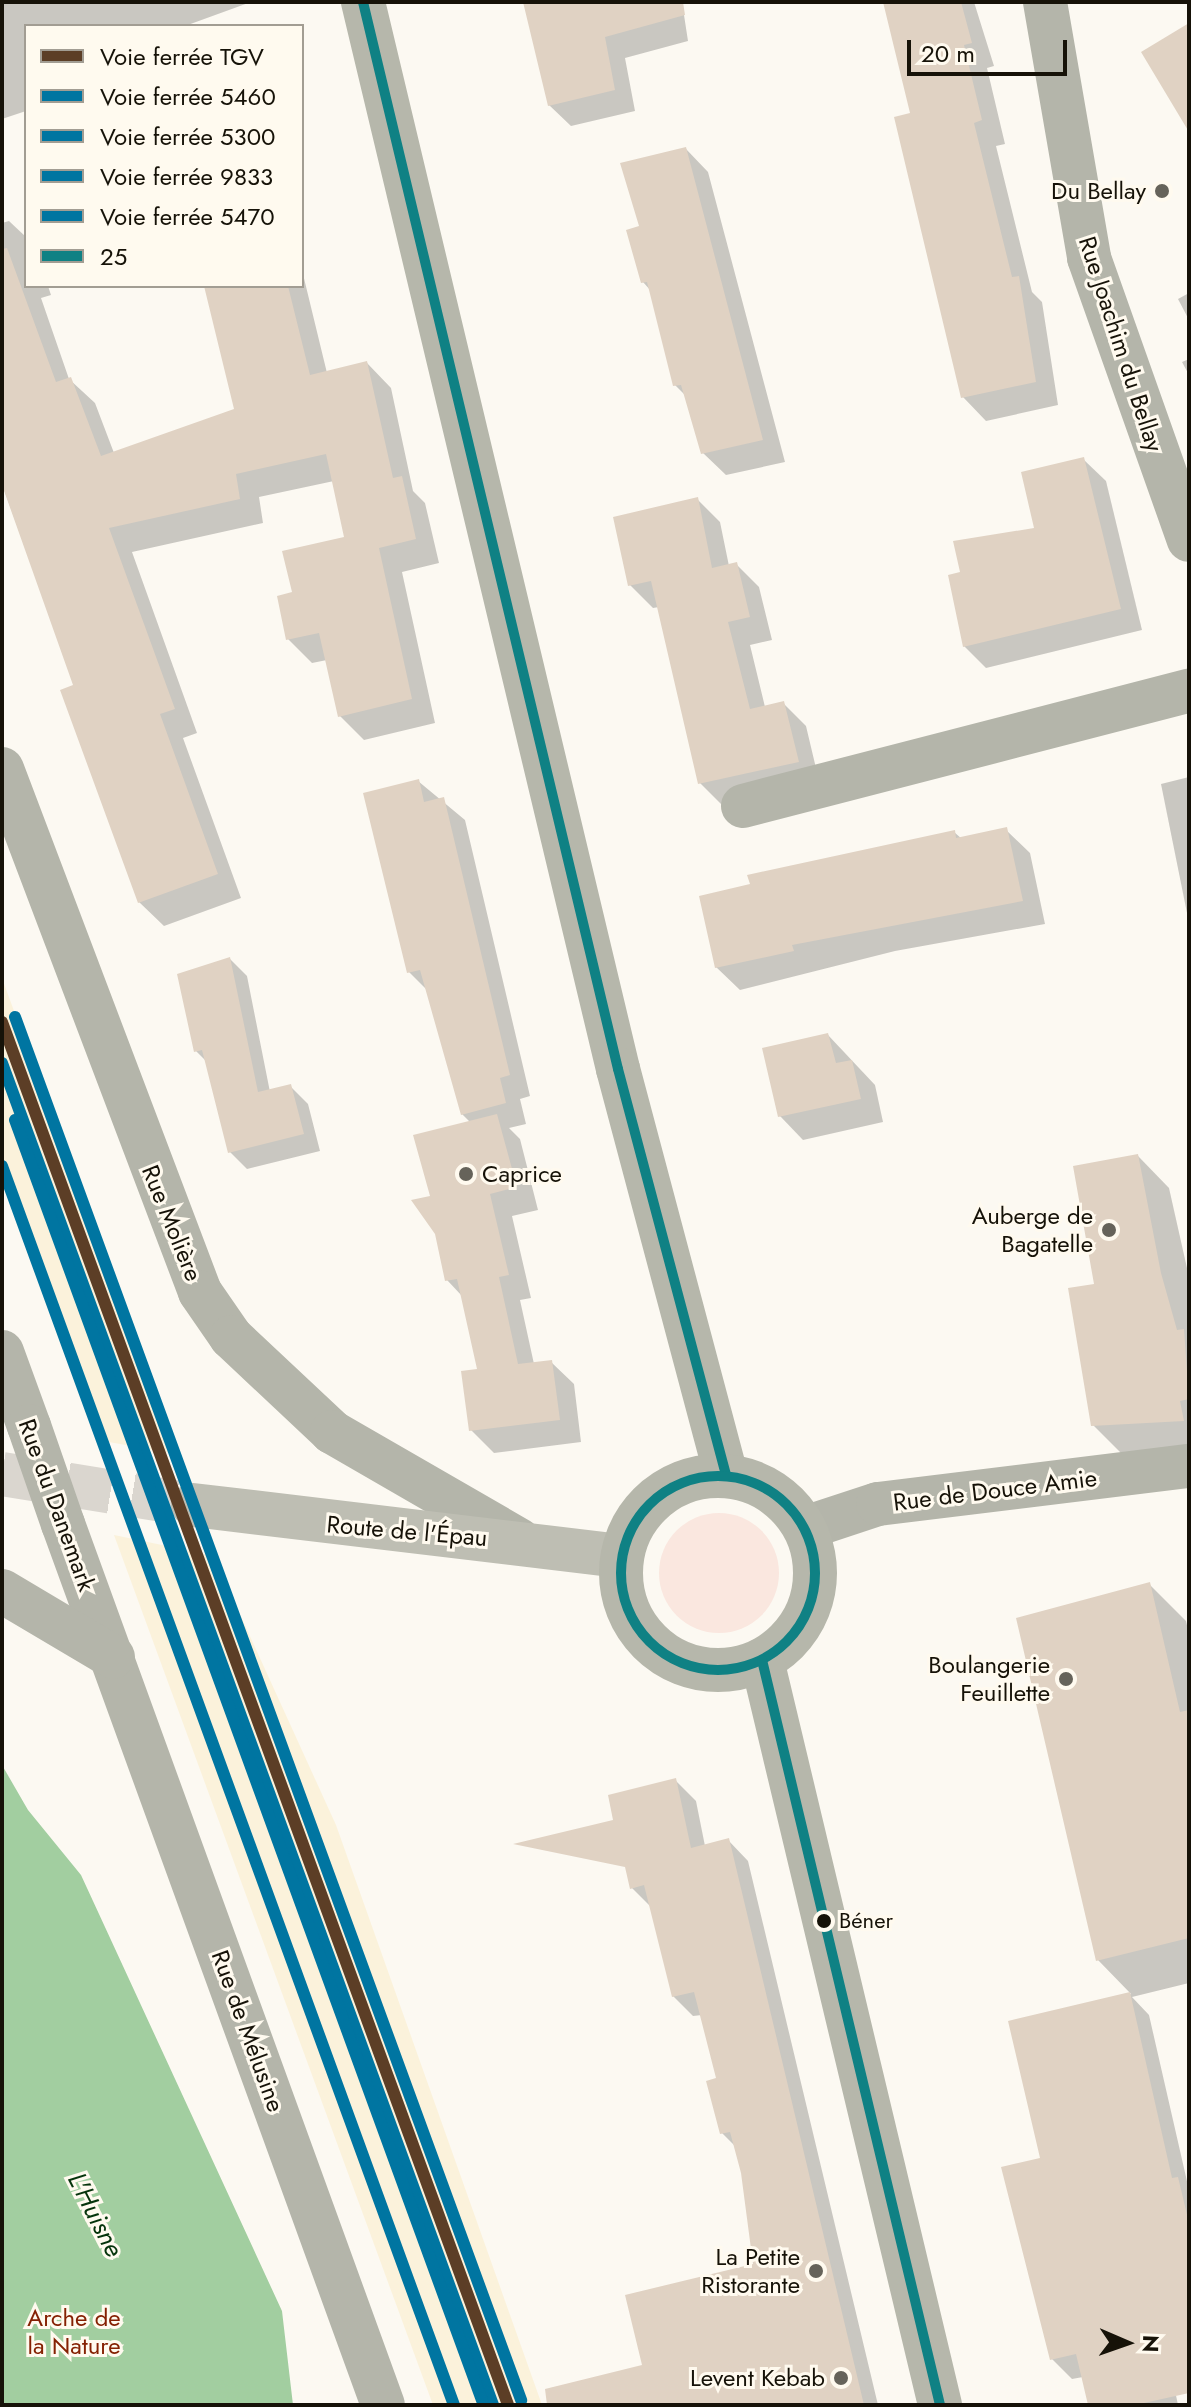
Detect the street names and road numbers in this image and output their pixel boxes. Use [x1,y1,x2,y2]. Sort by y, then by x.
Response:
street label: Rue Joachim du Bellay [1073,233,1169,455]
street label: Rue Molière [136,1161,208,1285]
street label: Rue du Danemark [13,1415,101,1595]
street label: Rue de Douce Amie [891,1463,1099,1517]
street label: Route de l'Épau [326,1510,488,1552]
street label: Rue de Mélusine [205,1946,291,2116]

